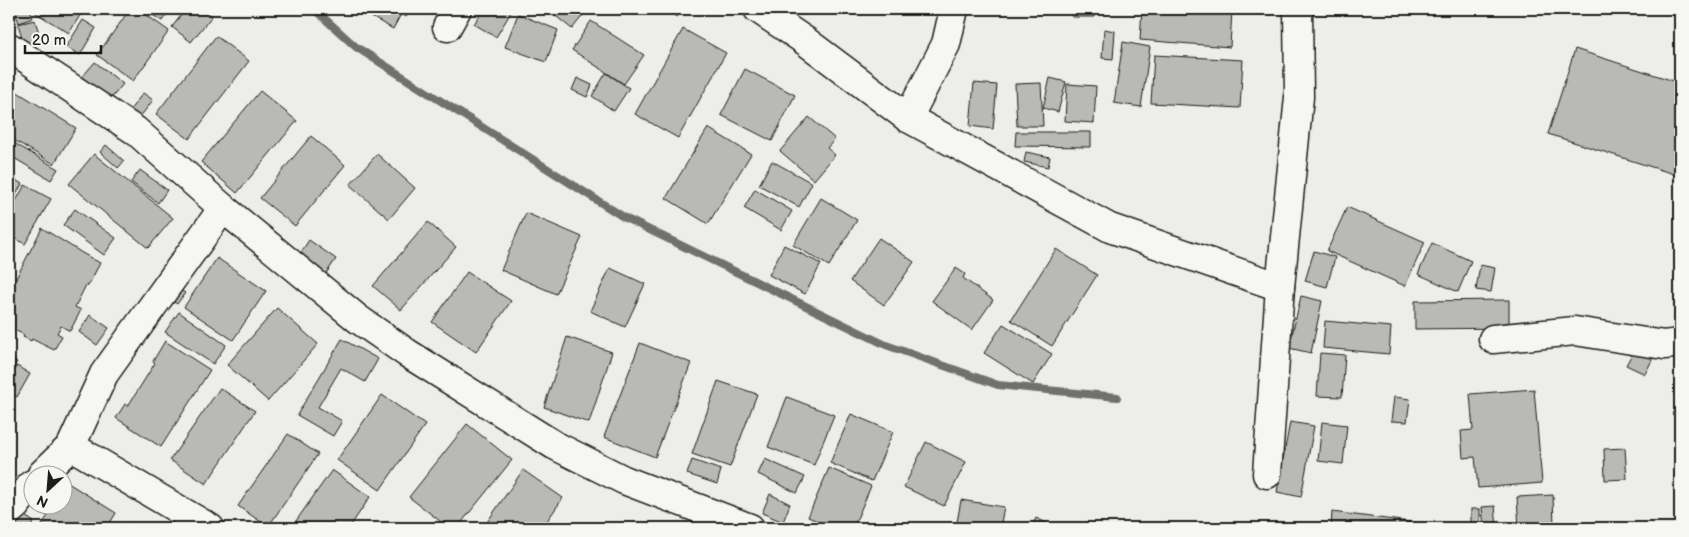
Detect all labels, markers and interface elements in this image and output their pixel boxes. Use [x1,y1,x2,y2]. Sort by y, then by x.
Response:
scale bar [25,22,101,54]
text: 20 m [32,31,66,50]
north arrow [22,464,72,514]
text: N [34,491,51,511]

